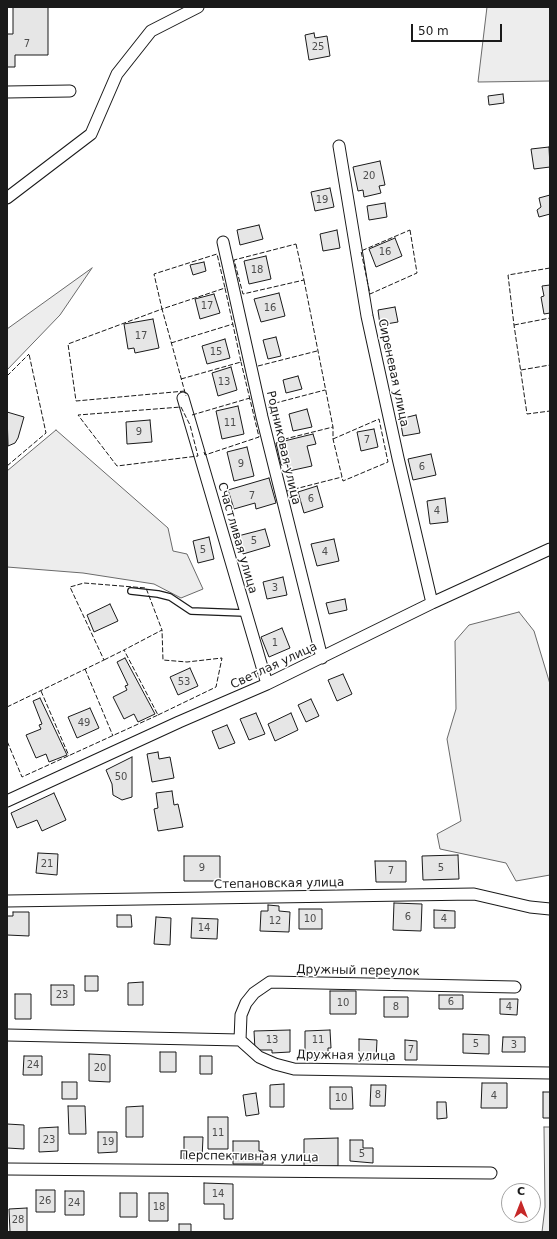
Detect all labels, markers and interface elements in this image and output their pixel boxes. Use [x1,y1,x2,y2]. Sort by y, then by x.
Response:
scale bar [413,16,504,42]
text: 50 m [418,24,449,38]
house number: 7 [24,38,30,50]
house number: 25 [312,41,324,53]
house number: 20 [363,170,375,182]
house number: 19 [316,194,328,206]
house number: 16 [379,246,391,258]
house number: 18 [251,264,263,276]
house number: 17 [201,300,213,312]
house number: 16 [264,302,276,314]
street label: Сиреневая улица [375,318,411,428]
house number: 17 [135,330,147,342]
house number: 15 [210,346,222,358]
house number: 13 [218,376,230,388]
street label: Родниковая улица [263,390,303,506]
house number: 11 [224,417,236,429]
house number: 9 [136,426,142,438]
house number: 7 [364,434,370,446]
house number: 9 [238,458,244,470]
house number: 6 [419,461,425,473]
street label: Счастливая улица [214,481,260,595]
house number: 7 [249,490,255,502]
house number: 6 [308,493,314,505]
house number: 4 [434,505,440,517]
house number: 5 [251,535,257,547]
house number: 5 [200,544,206,556]
house number: 4 [322,546,328,558]
house number: 3 [272,582,278,594]
house number: 1 [272,637,278,649]
street label: Светлая улица [228,640,320,692]
house number: 53 [178,676,190,688]
house number: 49 [78,717,90,729]
house number: 50 [115,771,127,783]
house number: 21 [41,858,53,870]
house number: 9 [199,862,205,874]
house number: 5 [438,862,444,874]
house number: 7 [388,865,394,877]
street label: Степановская улица [214,876,344,892]
house number: 6 [405,911,411,923]
house number: 10 [304,913,316,925]
house number: 4 [441,913,447,925]
house number: 12 [269,915,281,927]
house number: 14 [198,922,210,934]
street label: Дружный переулок [296,963,420,979]
house number: 23 [56,989,68,1001]
house number: 6 [448,996,454,1008]
house number: 10 [337,997,349,1009]
house number: 8 [393,1001,399,1013]
house number: 4 [506,1001,512,1013]
house number: 13 [266,1034,278,1046]
house number: 11 [312,1034,324,1046]
house number: 5 [473,1038,479,1050]
house number: 3 [511,1039,517,1051]
house number: 7 [408,1044,414,1056]
street label: Дружная улица [296,1048,396,1064]
house number: 24 [27,1059,39,1071]
house number: 20 [94,1062,106,1074]
house number: 8 [375,1089,381,1101]
house number: 4 [491,1090,497,1102]
house number: 10 [335,1092,347,1104]
house number: 11 [212,1127,224,1139]
house number: 23 [43,1134,55,1146]
house number: 19 [102,1136,114,1148]
house number: 5 [359,1148,365,1160]
street label: Перспективная улица [179,1149,319,1165]
north arrow [501,1183,541,1223]
text: С [517,1185,525,1198]
house number: 14 [212,1188,224,1200]
house number: 26 [39,1195,51,1207]
house number: 24 [68,1197,80,1209]
house number: 18 [153,1201,165,1213]
house number: 28 [12,1214,24,1226]

